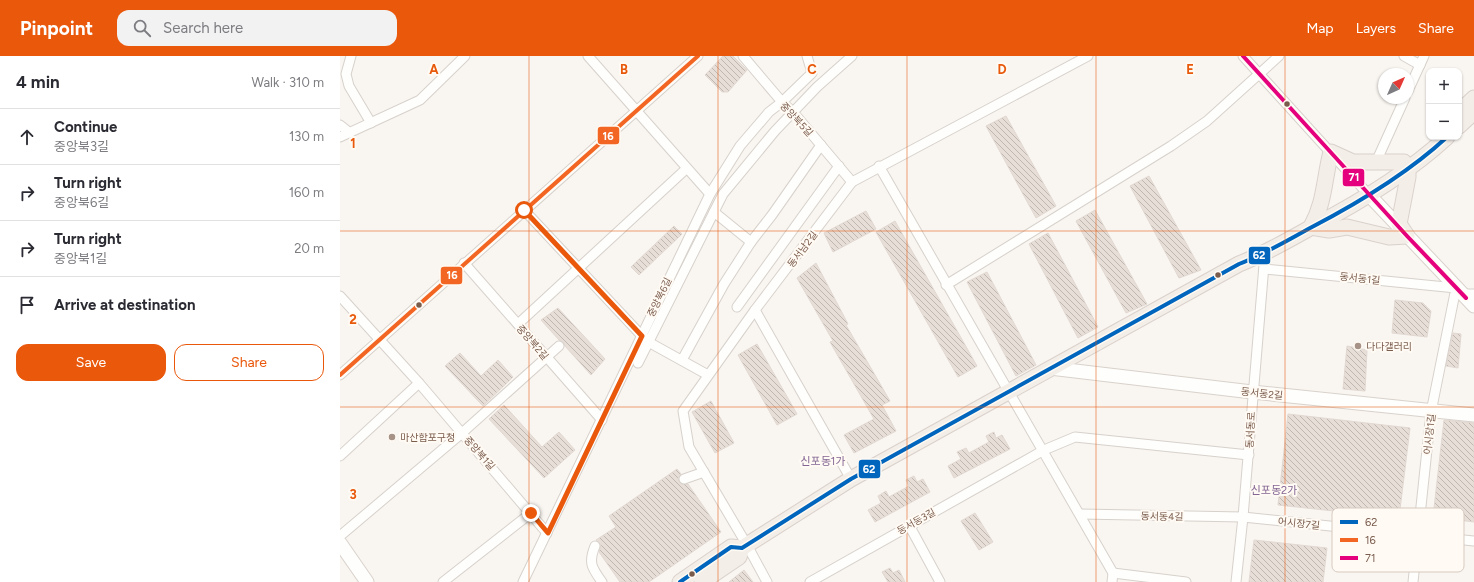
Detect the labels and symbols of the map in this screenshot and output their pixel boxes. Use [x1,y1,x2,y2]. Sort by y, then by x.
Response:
text: A [429,62,439,77]
text: B [620,62,628,77]
text: C [807,62,817,77]
text: D [997,62,1007,77]
text: E [1186,62,1194,77]
north arrow [1378,68,1414,104]
street label: 중앙북5길 [777,99,816,139]
unlabelled marker [1282,99,1292,109]
line badge: 16 [597,126,620,145]
text: 16 [602,130,614,143]
text: 1 [350,136,356,151]
line badge: 71 [1342,168,1365,187]
text: 71 [1349,171,1359,184]
route start [515,201,533,219]
street label: 동서남2길 [784,228,820,270]
line badge: 62 [1248,246,1271,265]
text: 62 [1253,249,1265,262]
line badge: 16 [440,266,463,285]
text: 16 [446,269,458,282]
unlabelled marker [1213,270,1223,280]
street label: 동서동1길 [1339,270,1381,287]
street label: 중앙북6길 [644,275,675,319]
unlabelled marker [414,300,424,310]
text: 2 [349,312,357,327]
street label: 중앙북2길 [514,322,551,363]
place label: 다다갤러리 [1366,340,1412,353]
marker: 다다갤러리 [1353,341,1363,351]
street label: 동서동2길 [1240,385,1284,402]
street label: 동서동로 [1243,411,1258,449]
street label: 어시장1길 [1421,413,1438,455]
place label: 마산합포구청 [400,431,455,444]
marker: 마산합포구청 [387,432,397,442]
street label: 중앙북1길 [461,434,498,473]
district label: 신포동1가 [800,455,846,468]
line badge: 62 [858,459,881,479]
text: 62 [863,463,875,476]
district label: 신포동2가 [1251,484,1297,497]
text: 3 [349,487,357,502]
route end [522,504,540,522]
street label: 동서동3길 [895,506,938,537]
legend [1332,508,1464,572]
street label: 동서동4길 [1140,510,1184,523]
street label: 어시장7길 [1277,515,1321,532]
text: 62 [1365,516,1377,529]
text: 16 [1365,534,1376,547]
text: 71 [1365,552,1375,565]
unlabelled marker [687,569,697,579]

